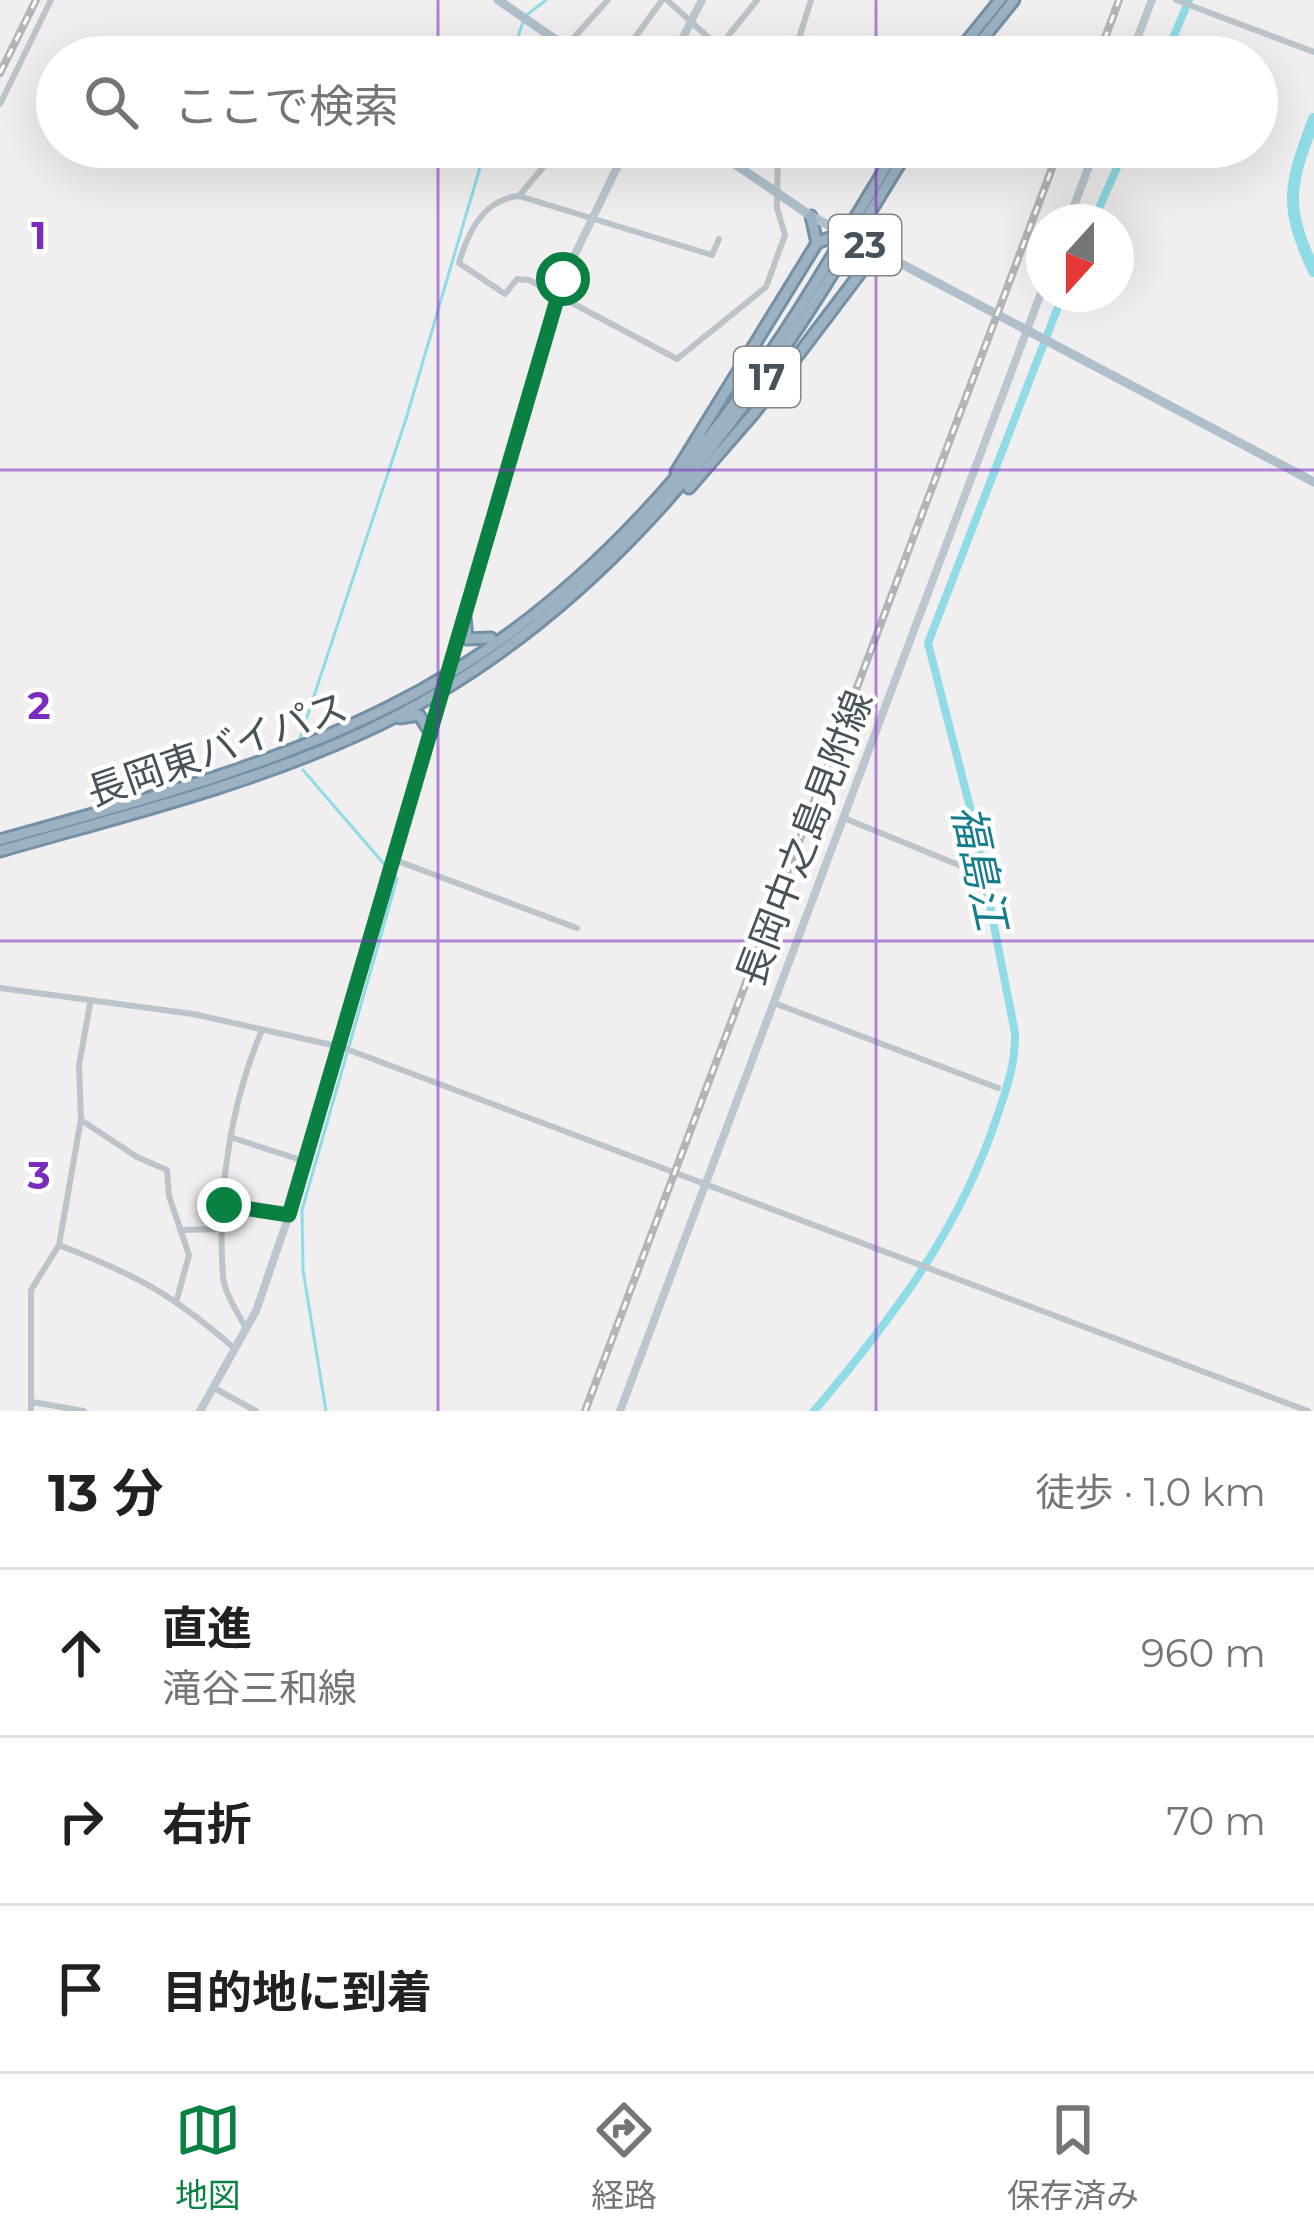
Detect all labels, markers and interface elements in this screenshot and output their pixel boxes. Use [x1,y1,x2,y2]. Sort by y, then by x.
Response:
search box [36,36,1278,168]
icon: search [78,69,144,135]
text: ここで検索 [174,78,399,133]
north arrow [1026,204,1134,312]
text: 1 [31,211,47,259]
road number: 23 [829,215,901,275]
route start [536,252,590,306]
road number: 17 [734,347,800,407]
text: 2 [27,681,51,729]
street label: 長岡東バイパス [80,682,354,816]
street label: 長岡中之島見附線 [726,684,882,992]
water label: 福島江 [941,800,1019,938]
text: 3 [26,1151,51,1199]
route end [197,1178,251,1232]
text: 13 分 [48,1462,164,1524]
text: 徒歩 · 1.0 km [1035,1468,1266,1516]
text: 直進 [162,1600,252,1655]
icon: ahead [48,1620,114,1686]
text: 960 m [1141,1629,1266,1677]
text: 滝谷三和線 [162,1664,357,1712]
icon: right [48,1788,114,1854]
text: 右折 [162,1796,252,1851]
text: 70 m [1166,1797,1266,1845]
icon: arrive [48,1956,114,2022]
text: 目的地に到着 [162,1964,432,2019]
tab: 地図 [175,2097,241,2217]
tab: 経路 [591,2097,657,2217]
tab: 保存済み [1007,2097,1139,2217]

